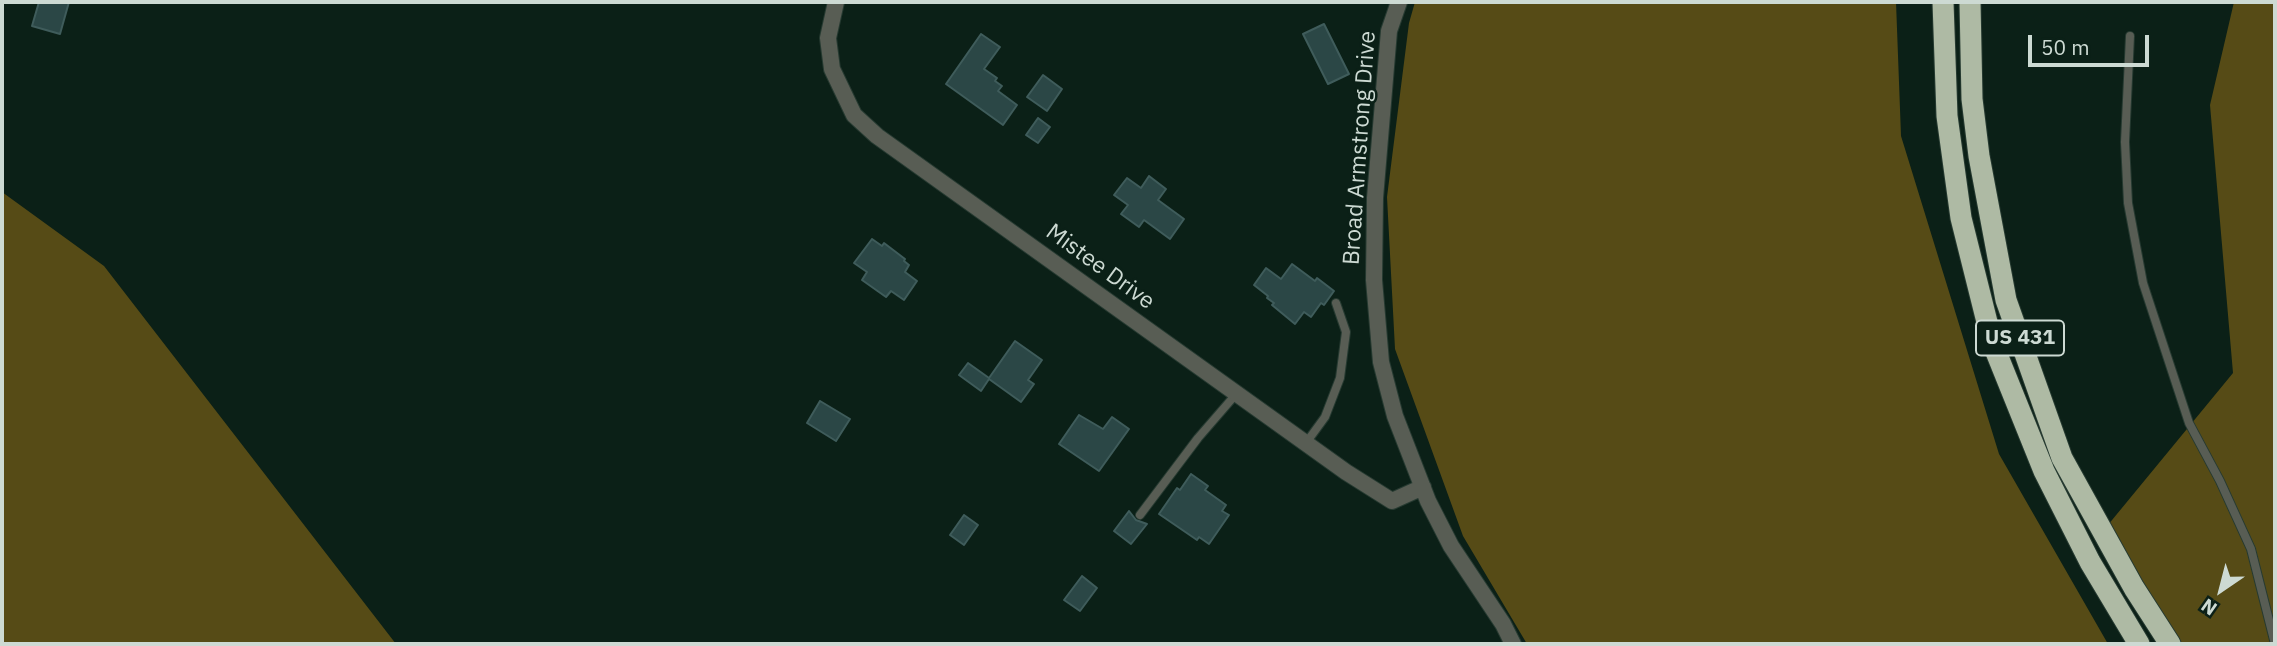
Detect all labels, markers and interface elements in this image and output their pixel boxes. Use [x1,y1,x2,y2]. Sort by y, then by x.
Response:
scale bar [2032,21,2153,65]
street label: Broad Armstrong Drive [1338,30,1382,266]
text: 50 m [2041,33,2090,61]
street label: Mistee Drive [1040,218,1160,316]
road number: US 431 [1976,320,2064,356]
north arrow [2186,555,2256,625]
text: N [2196,593,2221,621]

